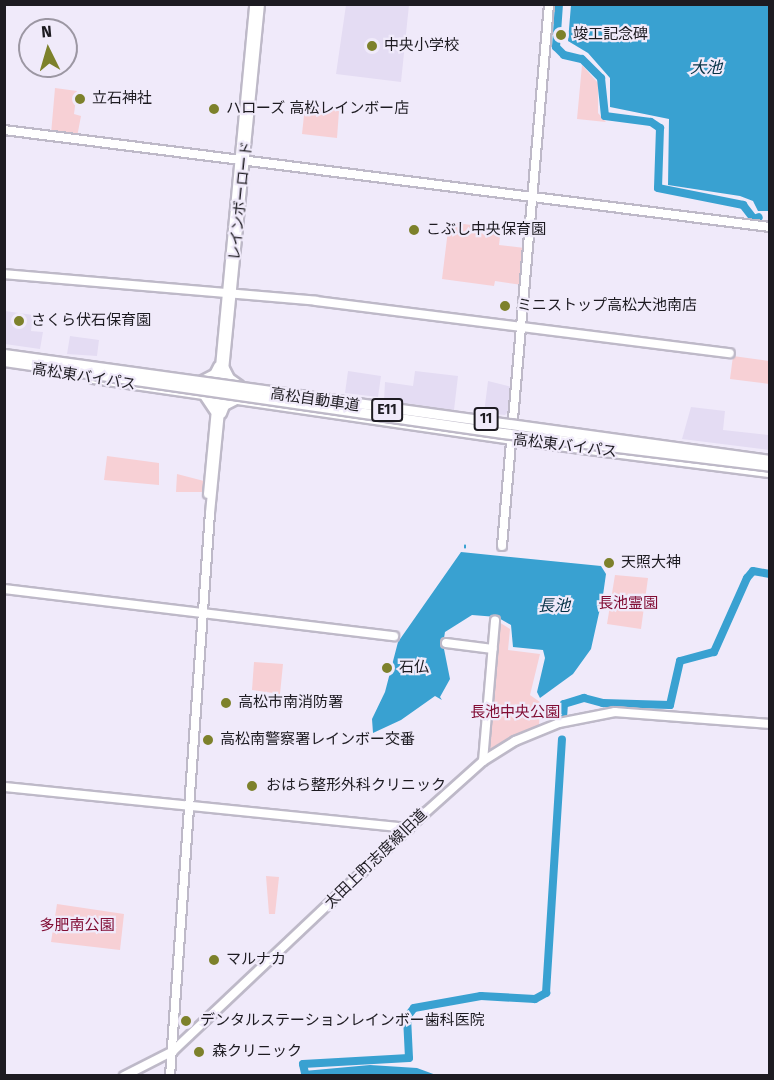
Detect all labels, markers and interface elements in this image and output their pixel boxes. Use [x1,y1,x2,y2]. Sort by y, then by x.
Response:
north arrow [18,18,78,78]
text: N [40,22,53,41]
place label: 竣工記念碑 [573,26,648,44]
marker: 竣工記念碑 [554,28,568,42]
place label: 中央小学校 [384,37,459,55]
marker: 中央小学校 [365,39,379,53]
water label: 大池 [690,58,722,78]
place label: 立石神社 [92,90,152,108]
marker: 立石神社 [73,92,87,106]
place label: ハローズ 高松レインボー店 [226,100,410,118]
marker: ハローズ 高松レインボー店 [207,102,221,116]
street label: レインボーロード [226,140,256,262]
place label: こぶし中央保育園 [426,221,546,239]
marker: こぶし中央保育園 [407,223,421,237]
place label: ミニストップ高松大池南店 [517,297,697,315]
marker: ミニストップ高松大池南店 [498,299,512,313]
place label: さくら伏石保育園 [31,312,151,330]
marker: さくら伏石保育園 [12,314,26,328]
street label: 高松東バイパス [31,360,137,394]
street label: 高松自動車道 [269,385,361,415]
road number: E11 [370,399,404,421]
road number: 11 [472,408,500,430]
street label: 高松東バイパス [512,431,618,461]
place label: 天照大神 [621,554,681,572]
marker: 天照大神 [602,556,616,570]
park label: 長池霊園 [598,595,658,613]
water label: 長池 [538,596,570,616]
place label: 石仏 [399,659,429,677]
marker: 石仏 [380,661,394,675]
place label: 高松市南消防署 [238,694,343,712]
marker: 高松市南消防署 [219,696,233,710]
park label: 長池中央公園 [470,704,560,722]
place label: 高松南警察署レインボー交番 [220,731,415,749]
marker: 高松南警察署レインボー交番 [201,733,215,747]
marker: おはら整形外科クリニック [243,777,261,795]
place label: おはら整形外科クリニック [266,777,446,795]
street label: 太田上町志度線旧道 [321,806,431,912]
park label: 多肥南公園 [40,917,114,935]
place label: マルナカ [226,951,286,969]
marker: マルナカ [207,953,221,967]
marker: デンタルステーションレインボー歯科医院 [177,1012,195,1030]
place label: デンタルステーションレインボー歯科医院 [200,1012,485,1030]
marker: 森クリニック [190,1043,208,1061]
place label: 森クリニック [212,1043,302,1061]

